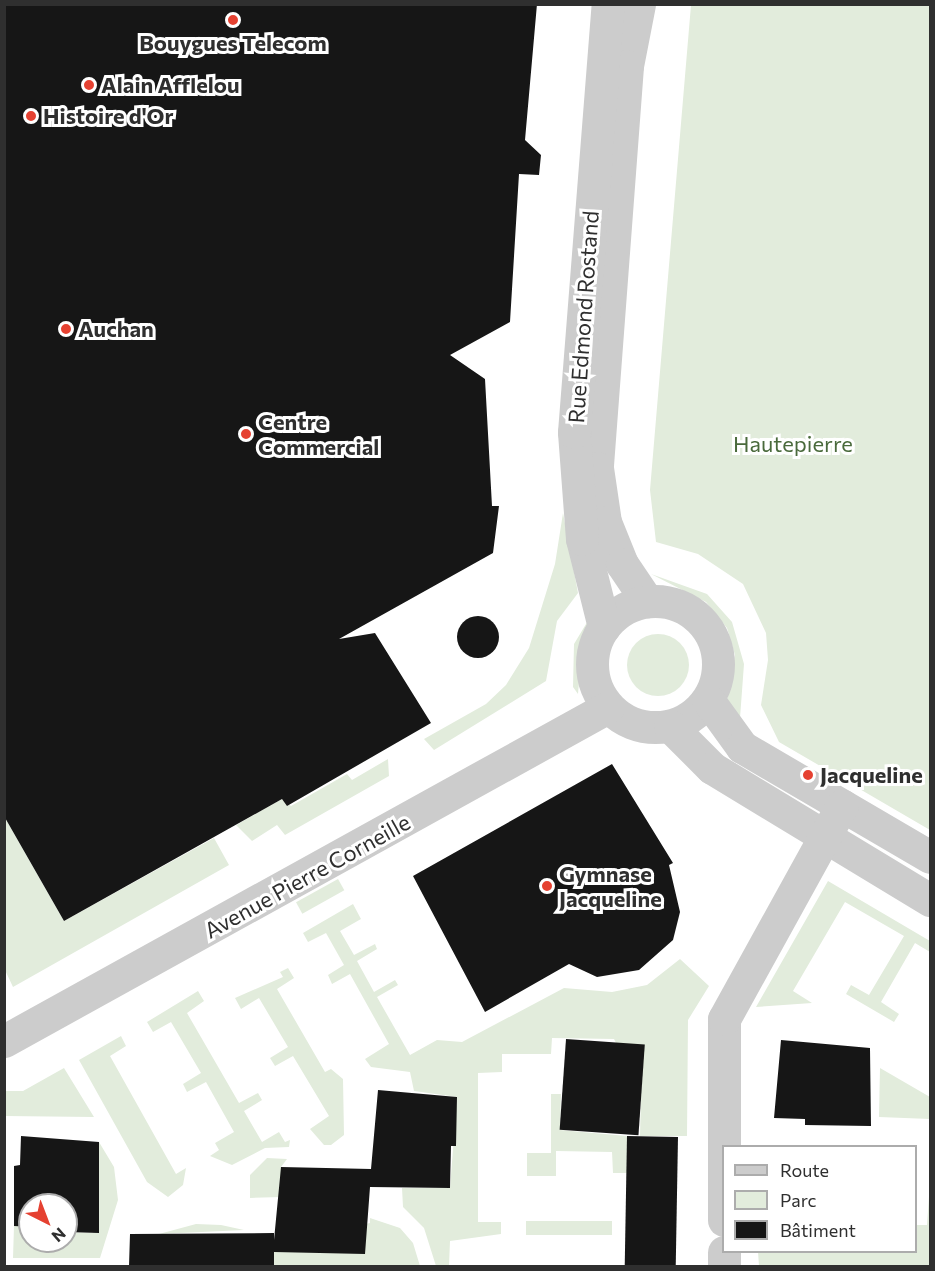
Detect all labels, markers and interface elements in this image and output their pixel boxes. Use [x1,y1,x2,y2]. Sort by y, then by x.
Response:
marker: Bouygues Telecom [226,13,240,27]
place label: Bouygues Telecom [139,30,327,56]
place label: Alain Afflelou [101,72,240,98]
marker: Alain Afflelou [82,78,96,92]
place label: Histoire d'Or [43,103,174,129]
marker: Histoire d'Or [24,109,38,123]
street label: Rue Edmond Rostand [562,210,604,424]
place label: Auchan [78,316,154,342]
marker: Auchan [59,322,73,336]
place label: Centre Commercial [258,408,379,460]
marker: Centre Commercial [239,427,253,441]
park label: Hautepierre [733,431,853,457]
place label: Jacqueline [820,762,923,788]
marker: Jacqueline [801,768,815,782]
street label: Avenue Pierre Corneille [199,808,415,944]
place label: Gymnase Jacqueline [559,860,662,912]
marker: Gymnase Jacqueline [540,879,554,893]
legend [722,1145,917,1253]
text: Route [780,1159,829,1181]
text: Parc [780,1189,817,1211]
north arrow [18,1193,78,1253]
text: Bâtiment [780,1219,856,1241]
text: N [48,1224,70,1246]

